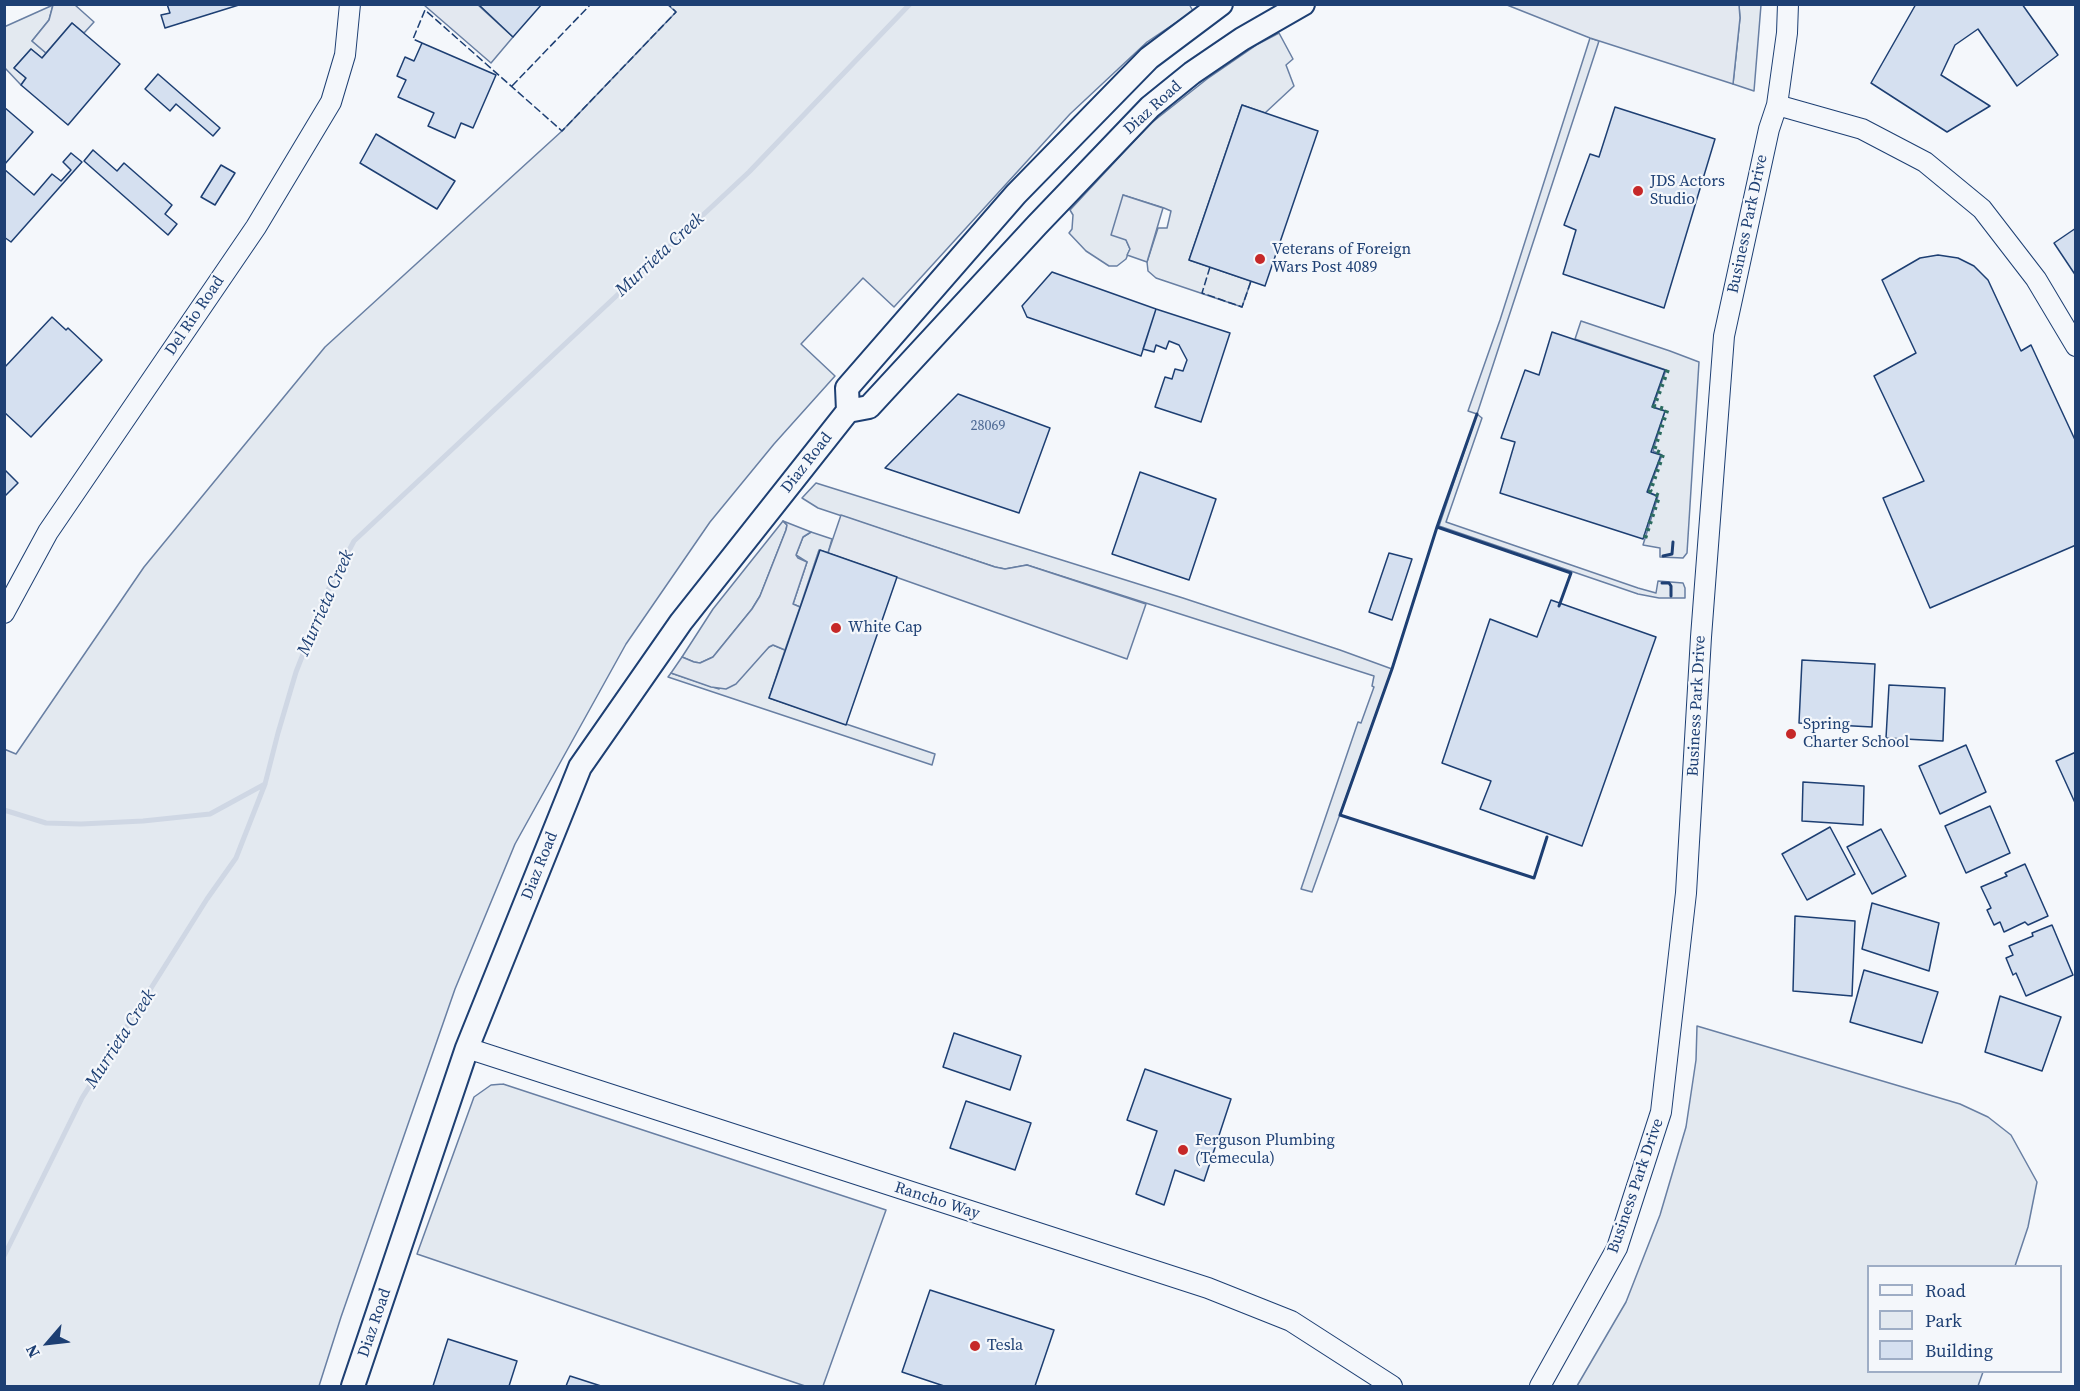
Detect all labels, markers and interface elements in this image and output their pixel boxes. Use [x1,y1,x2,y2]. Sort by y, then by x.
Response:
street label: Diaz Road [1120,77,1186,139]
street label: Business Park Drive [1724,153,1772,295]
place label: JDS Actors Studio [1650,172,1725,210]
marker: JDS Actors Studio [1631,184,1645,198]
water label: Murrieta Creek [611,208,709,302]
place label: Veterans of Foreign Wars Post 4089 [1272,240,1411,278]
marker: Veterans of Foreign Wars Post 4089 [1253,252,1267,266]
street label: Del Rio Road [161,273,229,359]
house number: 28069 [971,418,1005,434]
street label: Diaz Road [777,429,837,497]
water label: Murrieta Creek [293,547,359,659]
place label: White Cap [848,618,922,638]
marker: White Cap [829,621,843,635]
street label: Business Park Drive [1684,635,1710,777]
place label: Spring Charter School [1803,715,1909,753]
marker: Spring Charter School [1784,727,1798,741]
street label: Diaz Road [518,829,562,903]
water label: Murrieta Creek [81,986,161,1092]
street label: Business Park Drive [1604,1116,1668,1256]
place label: Ferguson Plumbing (Temecula) [1195,1131,1335,1169]
marker: Ferguson Plumbing (Temecula) [1176,1143,1190,1157]
street label: Rancho Way [892,1178,982,1224]
legend [1867,1265,2062,1373]
text: Road [1925,1278,1966,1303]
street label: Diaz Road [354,1286,396,1360]
text: Park [1925,1308,1962,1333]
north arrow [18,1313,78,1373]
place label: Tesla [987,1336,1023,1356]
text: Building [1925,1338,1993,1363]
marker: Tesla [968,1339,982,1353]
text: N [20,1341,45,1362]

